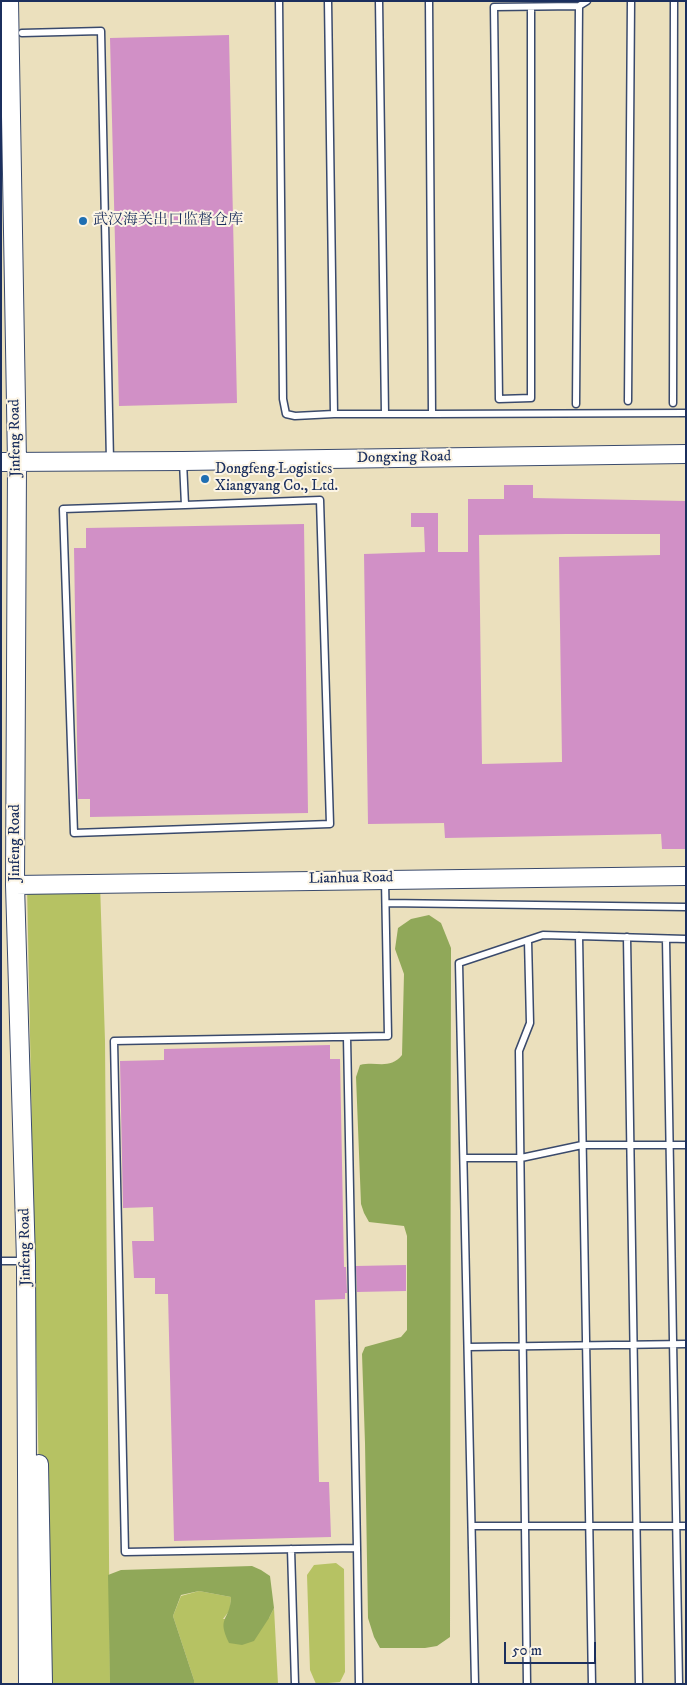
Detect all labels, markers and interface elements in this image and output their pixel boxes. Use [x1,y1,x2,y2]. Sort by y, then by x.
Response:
place label: 武汉海关出口监督仓库 [93,212,243,230]
marker: 武汉海关出口监督仓库 [77,215,89,227]
street label: Jinfeng Road [6,399,26,477]
street label: Dongxing Road [357,448,451,468]
place label: Dongfeng Logistics Xiangyang Co., Ltd. [215,461,338,496]
marker: Dongfeng Logistics Xiangyang Co., Ltd. [199,473,211,485]
street label: Jinfeng Road [7,804,25,882]
street label: Lianhua Road [309,869,393,889]
street label: Jinfeng Road [16,1208,36,1286]
scale bar [507,1632,600,1664]
text: 50 m [512,1641,542,1660]

